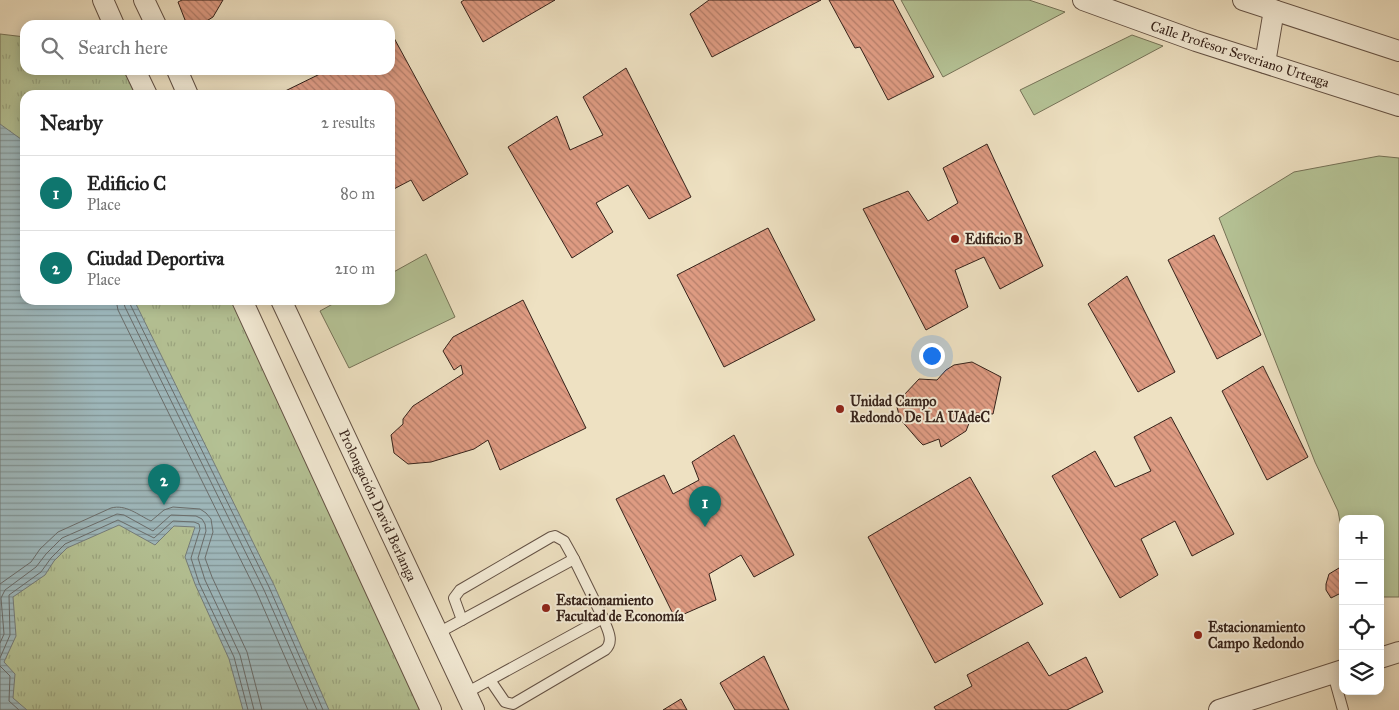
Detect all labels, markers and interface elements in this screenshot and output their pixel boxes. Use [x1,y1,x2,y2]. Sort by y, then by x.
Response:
street label: Calle Profesor Severiano Urteaga [1148,17,1331,91]
search box [20,20,395,75]
icon: search [38,34,66,62]
text: Search here [78,36,168,59]
text: Nearby [40,110,103,136]
text: 2 results [321,113,375,132]
text: Edificio C [87,172,166,195]
text: 1 [53,184,59,203]
text: 80 m [340,184,375,203]
text: Place [87,195,121,214]
place label: Edificio B [965,231,1023,248]
marker: Edificio B [949,233,961,245]
text: Ciudad Deportiva [87,247,224,270]
text: 2 [52,259,60,278]
text: 210 m [335,259,375,278]
text: Place [87,270,121,289]
your location [919,343,945,369]
place label: Unidad Campo Redondo De LA UAdeC [850,393,990,426]
marker: Unidad Campo Redondo De LA UAdeC [834,403,846,415]
street label: Prolongación David Berlanga [335,426,420,584]
pin: 2 [148,464,180,505]
pin: 1 [689,486,721,527]
map controls [1339,515,1384,695]
button: + [1339,515,1384,560]
button: − [1339,560,1384,605]
place label: Estacionamiento Facultad de Economía [556,592,685,625]
marker: Estacionamiento Facultad de Economía [540,602,552,614]
button: locate [1339,605,1384,650]
place label: Estacionamiento Campo Redondo [1208,619,1305,653]
marker: Estacionamiento Campo Redondo [1192,629,1204,641]
button: layers [1339,650,1384,695]

